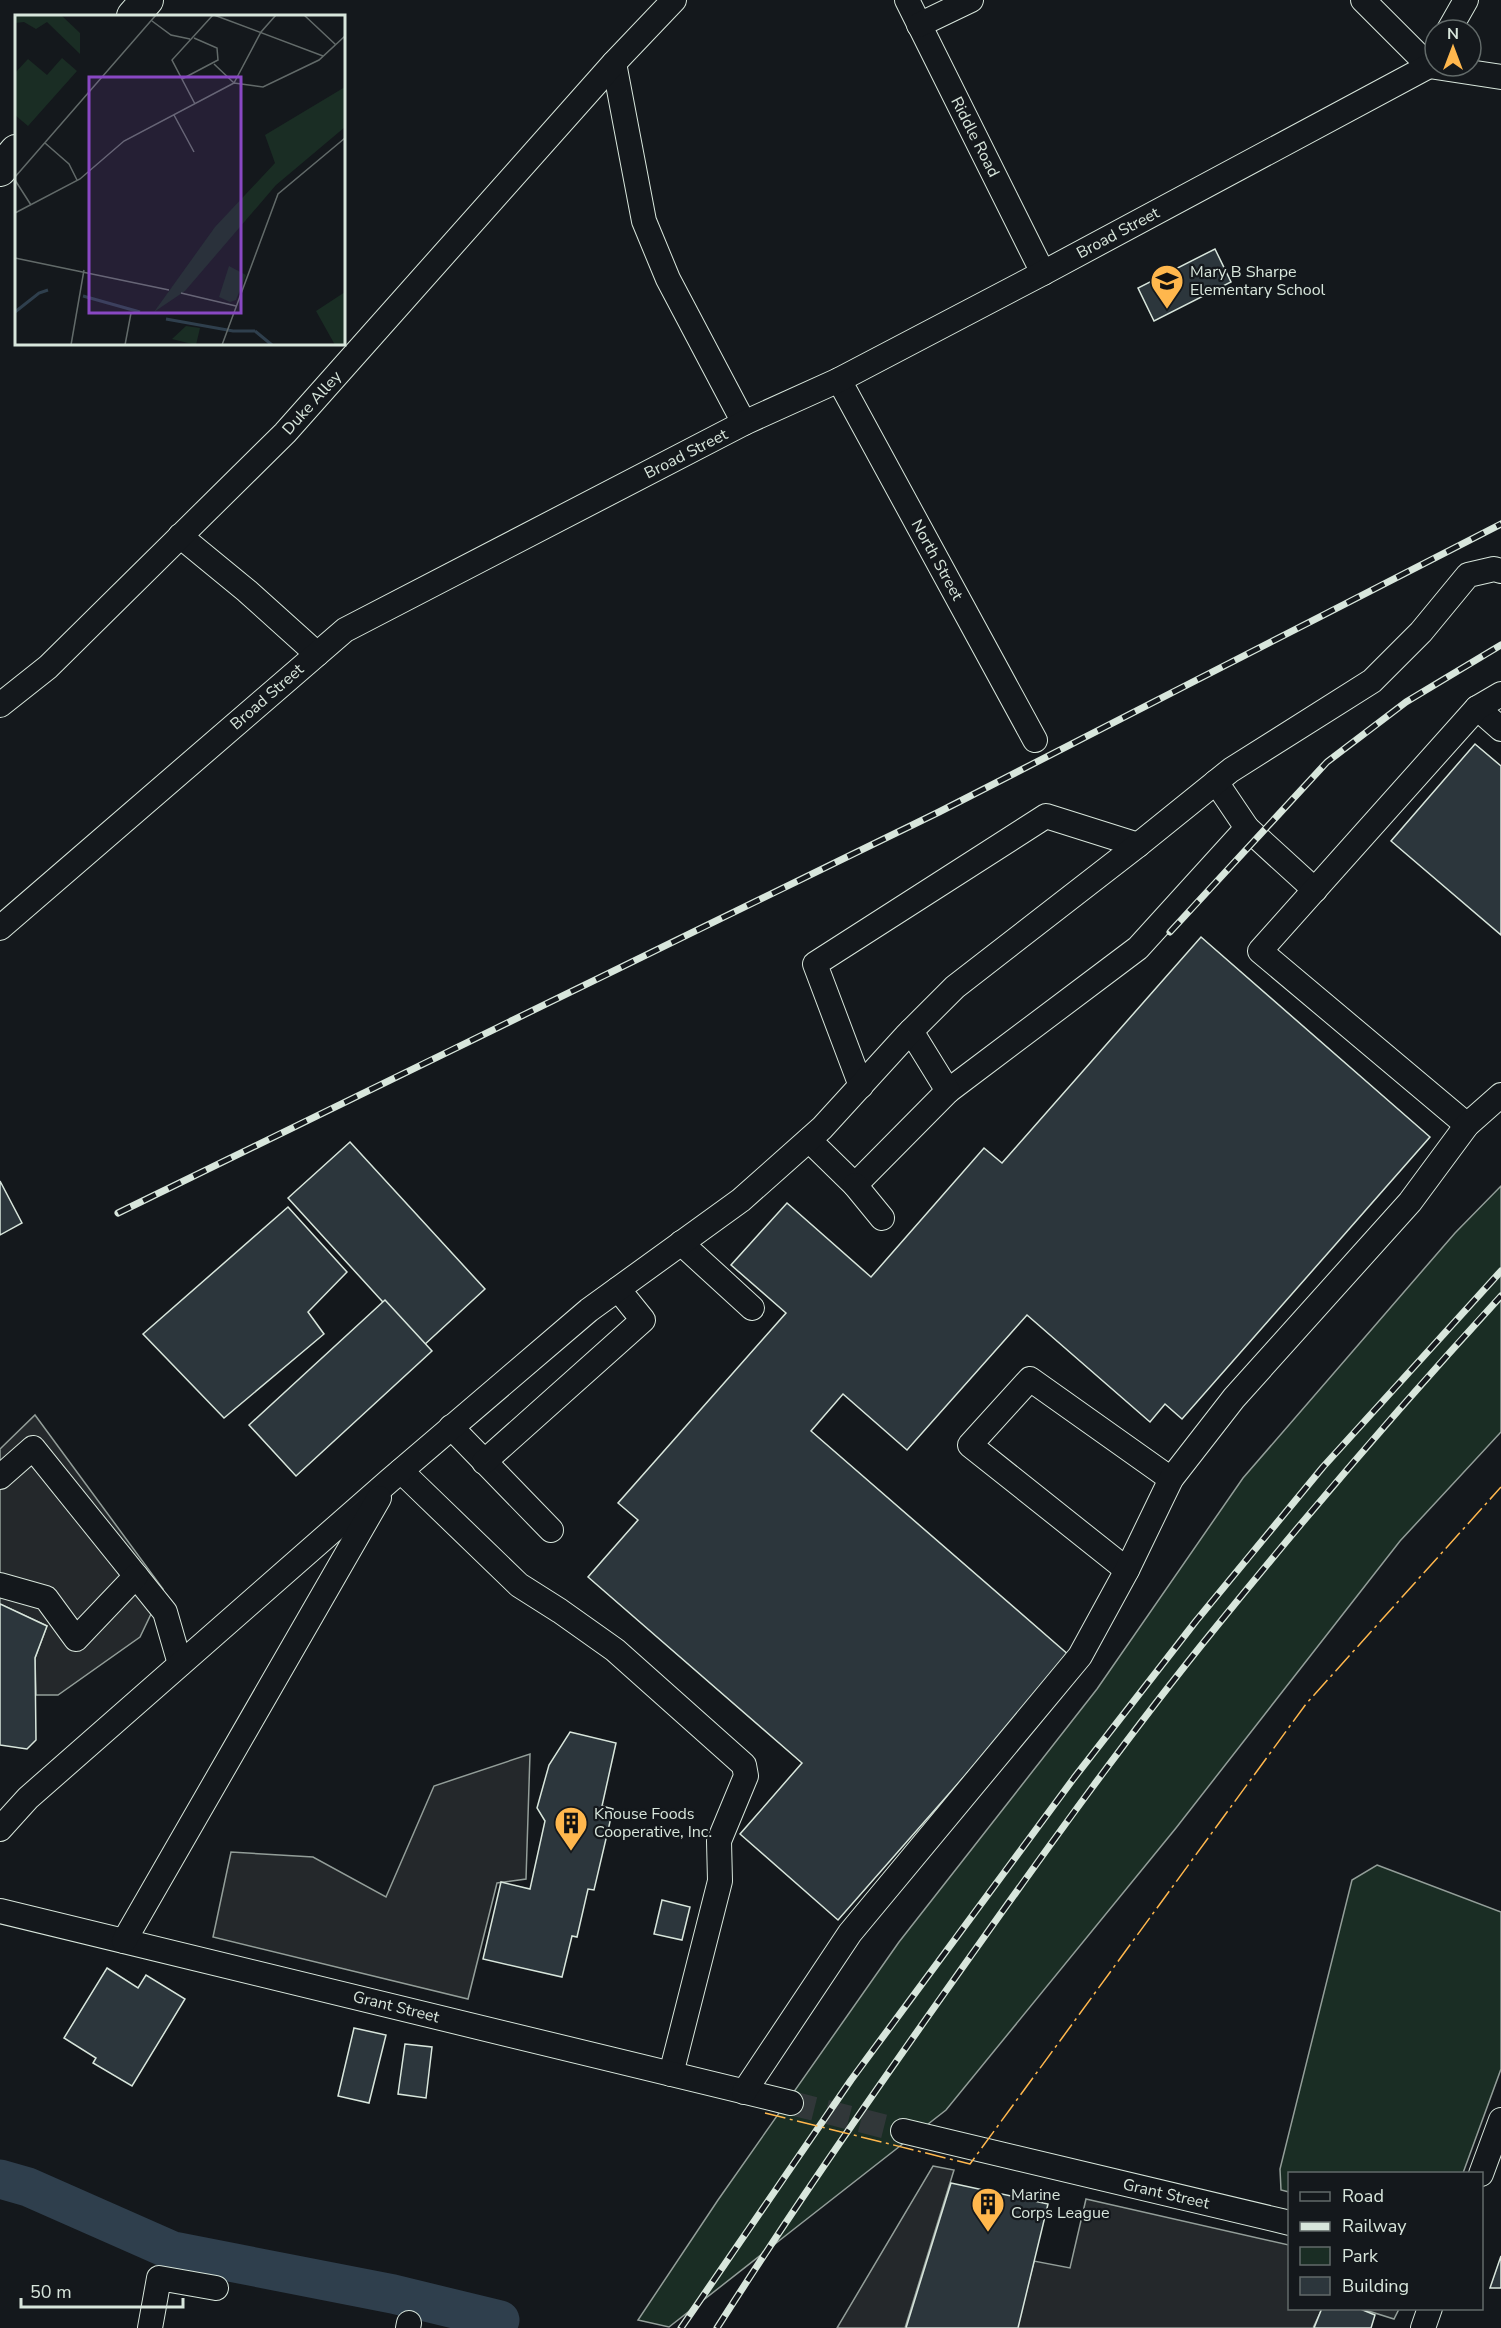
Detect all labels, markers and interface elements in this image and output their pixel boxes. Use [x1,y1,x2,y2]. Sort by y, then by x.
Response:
inset map [15,15,345,345]
north arrow [1423,18,1483,78]
text: N [1447,23,1459,45]
street label: Riddle Road [945,93,1005,181]
street label: Broad Street [1073,202,1164,264]
place label: Mary B Sharpe Elementary School [1190,261,1326,301]
school or university icon: Mary B Sharpe Elementary School [1149,263,1185,310]
street label: Duke Alley [277,366,347,440]
street label: Broad Street [641,423,732,484]
street label: North Street [906,516,968,605]
street label: Broad Street [225,659,309,735]
place label: Knouse Foods Cooperative, Inc. [594,1803,712,1843]
building icon: Knouse Foods Cooperative, Inc. [553,1805,589,1852]
street label: Grant Street [351,1986,442,2028]
legend [1288,2172,1483,2310]
street label: Grant Street [1121,2173,1212,2215]
place label: Marine Corps League [1011,2184,1109,2224]
text: Road [1342,2184,1384,2208]
building icon: Marine Corps League [970,2186,1006,2233]
text: Railway [1342,2214,1407,2238]
text: Park [1342,2244,1379,2268]
scale bar [21,2271,183,2309]
text: Building [1342,2274,1409,2298]
text: 50 m [30,2280,72,2304]

